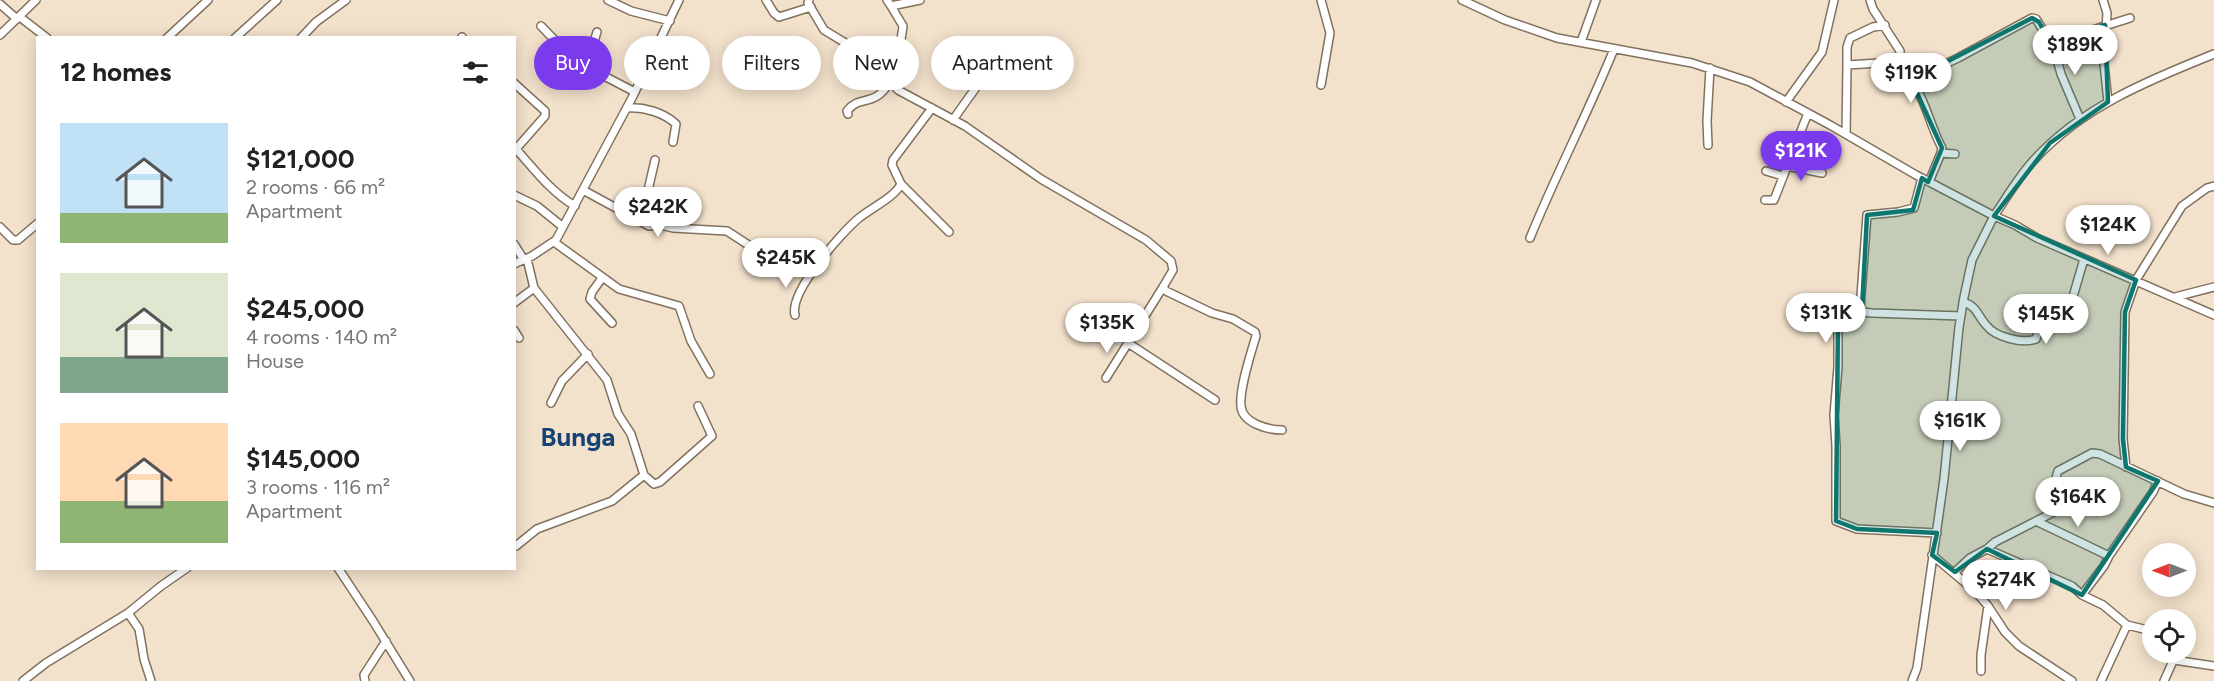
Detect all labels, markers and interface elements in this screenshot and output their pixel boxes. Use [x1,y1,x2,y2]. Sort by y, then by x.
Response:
pin: $189K [2033,25,2117,76]
text: $189K [2047,32,2103,56]
chip: Buy [534,36,612,90]
chip: Rent [624,36,710,90]
chip: Filters [722,36,821,90]
chip: New [833,36,919,90]
chip: Apartment [931,36,1074,90]
pin: $119K [1869,53,1953,104]
text: 12 homes [60,56,171,88]
icon: filters [459,56,492,89]
text: $119K [1885,60,1937,84]
pin: $121K [1759,131,1843,182]
text: $121K [1775,138,1827,162]
text: $121,000 [246,143,355,175]
icon: home [108,147,180,219]
text: 2 rooms · 66 m² [246,175,385,199]
pin: $242K [616,187,700,238]
text: $242K [628,194,688,218]
text: Apartment [246,199,343,223]
pin: $124K [2066,205,2150,256]
text: $124K [2079,212,2137,236]
pin: $245K [744,238,828,289]
text: $245K [756,245,816,269]
text: $245,000 [246,293,364,325]
pin: $131K [1784,293,1868,344]
pin: $145K [2004,294,2088,345]
icon: home [108,297,180,369]
text: $131K [1800,300,1852,324]
text: $145K [2017,301,2075,325]
pin: $135K [1065,303,1149,354]
text: $135K [1079,310,1135,334]
text: 4 rooms · 140 m² [246,325,397,349]
text: House [246,349,304,373]
pin: $161K [1918,401,2002,452]
text: $161K [1934,408,1986,432]
district label: Bunga [541,421,615,453]
text: $145,000 [246,443,360,475]
icon: home [108,447,180,519]
text: 3 rooms · 116 m² [246,475,390,499]
pin: $164K [2036,477,2120,528]
text: $164K [2049,484,2107,508]
text: Apartment [246,499,343,523]
north arrow [2142,543,2196,597]
map controls [2142,543,2196,663]
pin: $274K [1964,560,2048,611]
text: $274K [1976,567,2036,591]
button: locate [2142,609,2196,663]

